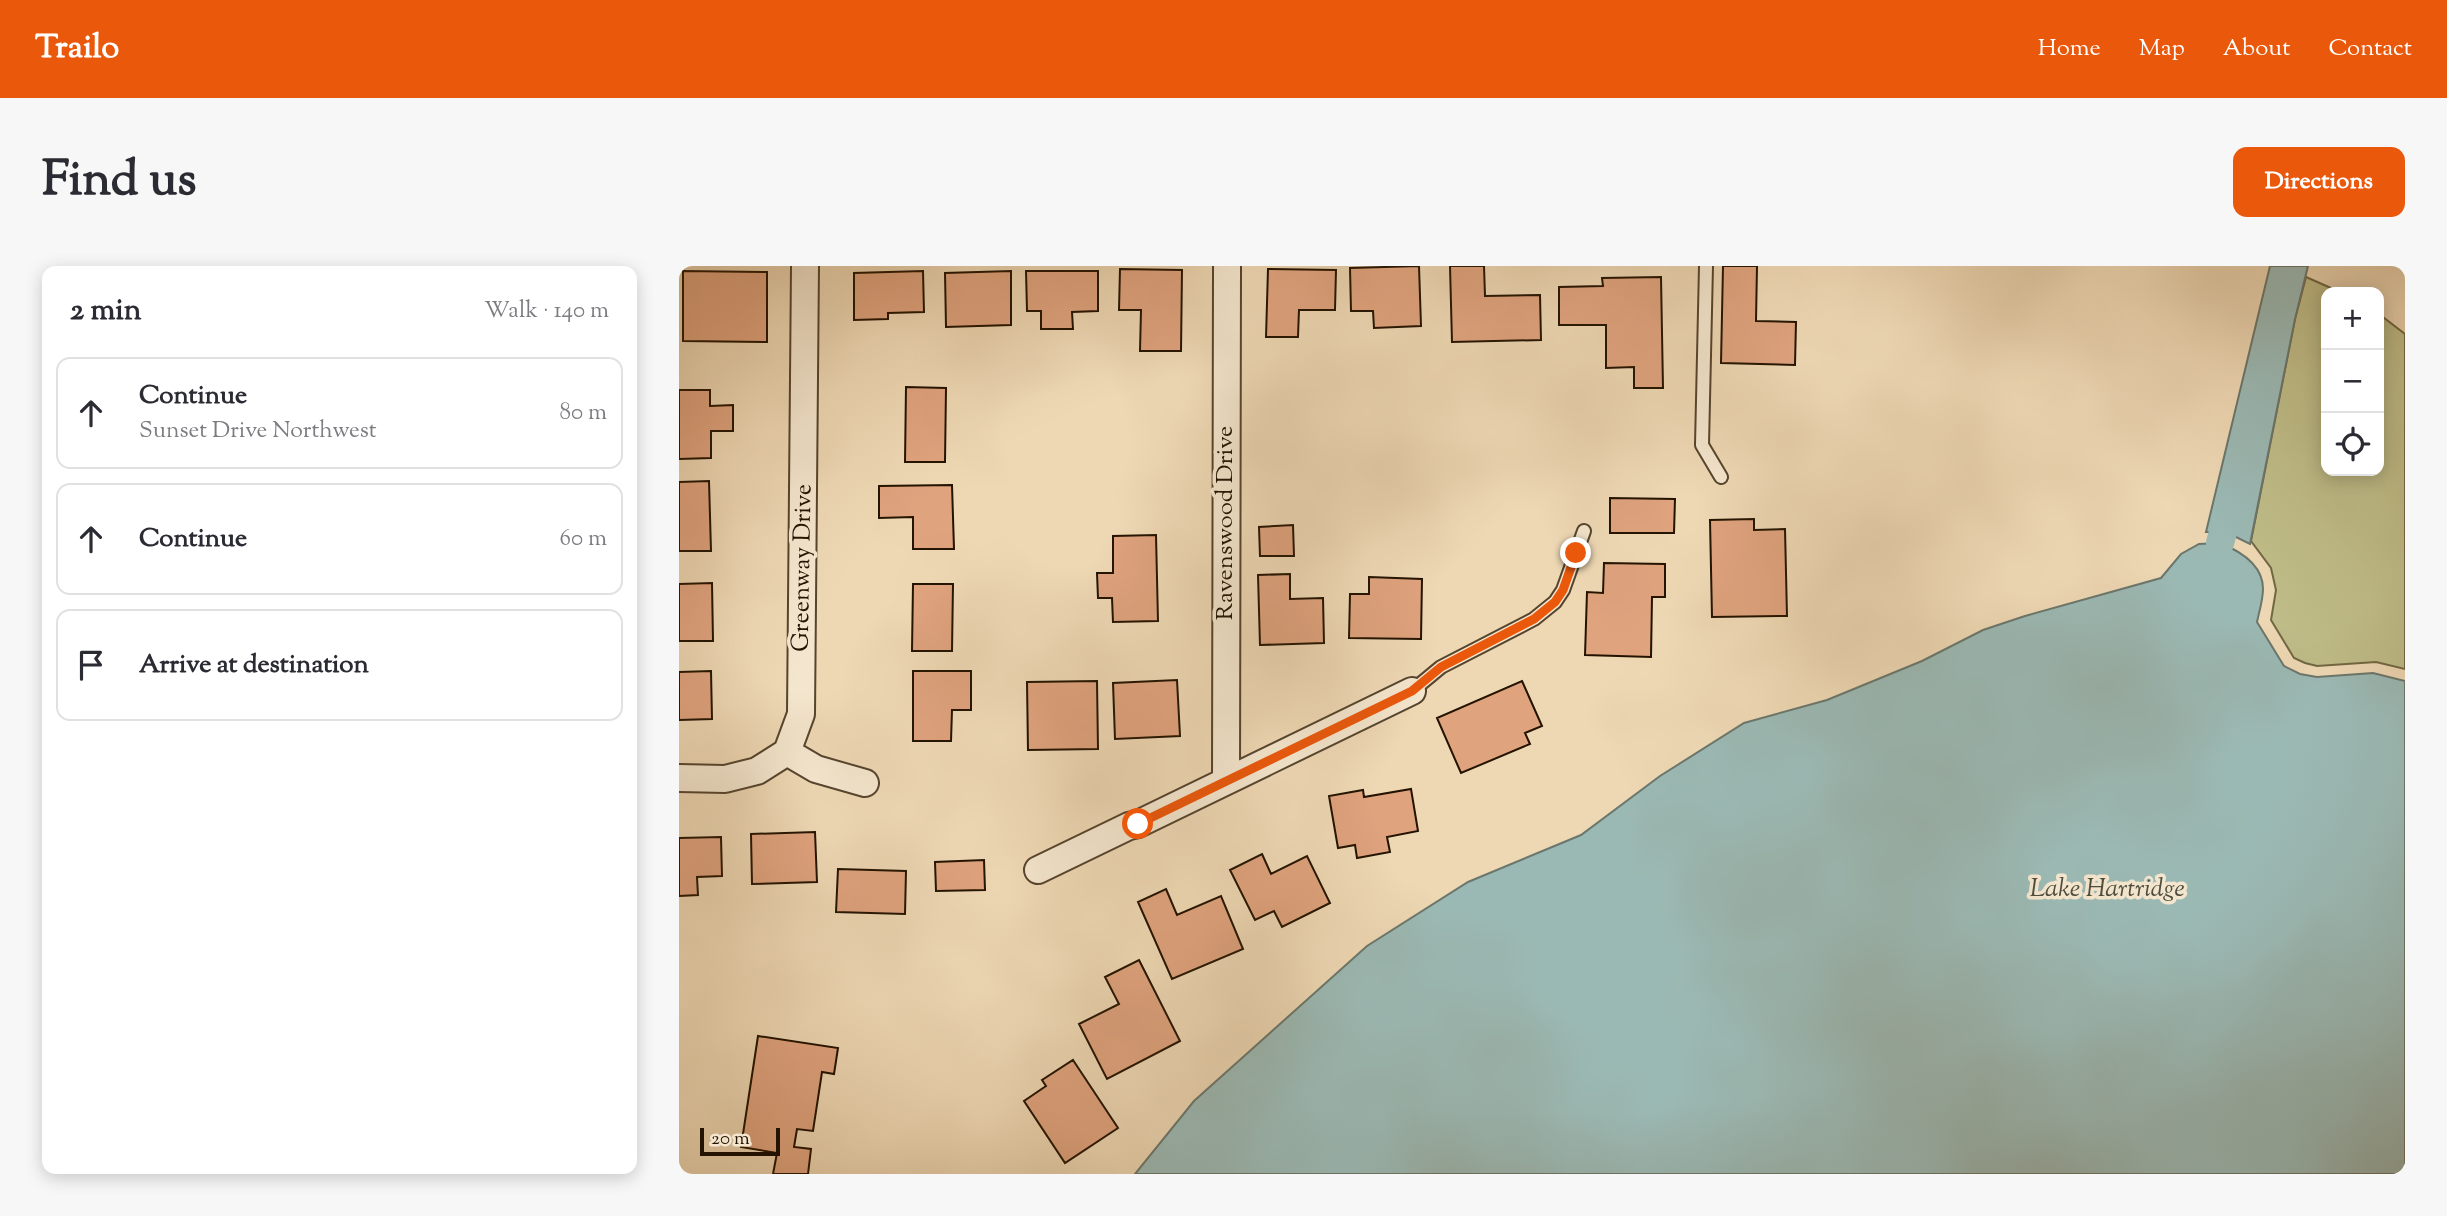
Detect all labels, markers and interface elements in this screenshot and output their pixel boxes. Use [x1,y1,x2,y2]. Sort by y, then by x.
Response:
text: Trailo [35,25,119,73]
text: Home [2038,32,2101,66]
text: Map [2139,32,2185,66]
text: About [2223,32,2290,66]
text: Contact [2328,32,2412,66]
text: Find us [42,147,196,217]
button: Directions [2233,147,2405,217]
map controls [2321,287,2384,476]
button: + [2321,287,2384,350]
text: 2 min [70,290,142,333]
text: Walk · 140 m [484,295,609,328]
button: − [2321,350,2384,413]
text: Continue [139,378,247,415]
icon: ahead [72,394,110,432]
text: 80 m [559,397,607,430]
button: locate [2321,413,2384,476]
text: Sunset Drive Northwest [139,415,377,448]
street label: Ravenswood Drive [1209,426,1243,620]
street label: Greenway Drive [785,484,821,652]
icon: ahead [72,520,110,558]
text: Continue [139,521,247,558]
text: 60 m [559,523,607,556]
route end [1560,537,1591,568]
icon: arrive [72,646,110,684]
text: Arrive at destination [139,647,369,684]
route start [1122,808,1153,839]
water label: Lake Hartridge [2029,871,2185,908]
scale bar [700,1125,781,1157]
text: 20 m [711,1126,750,1153]

